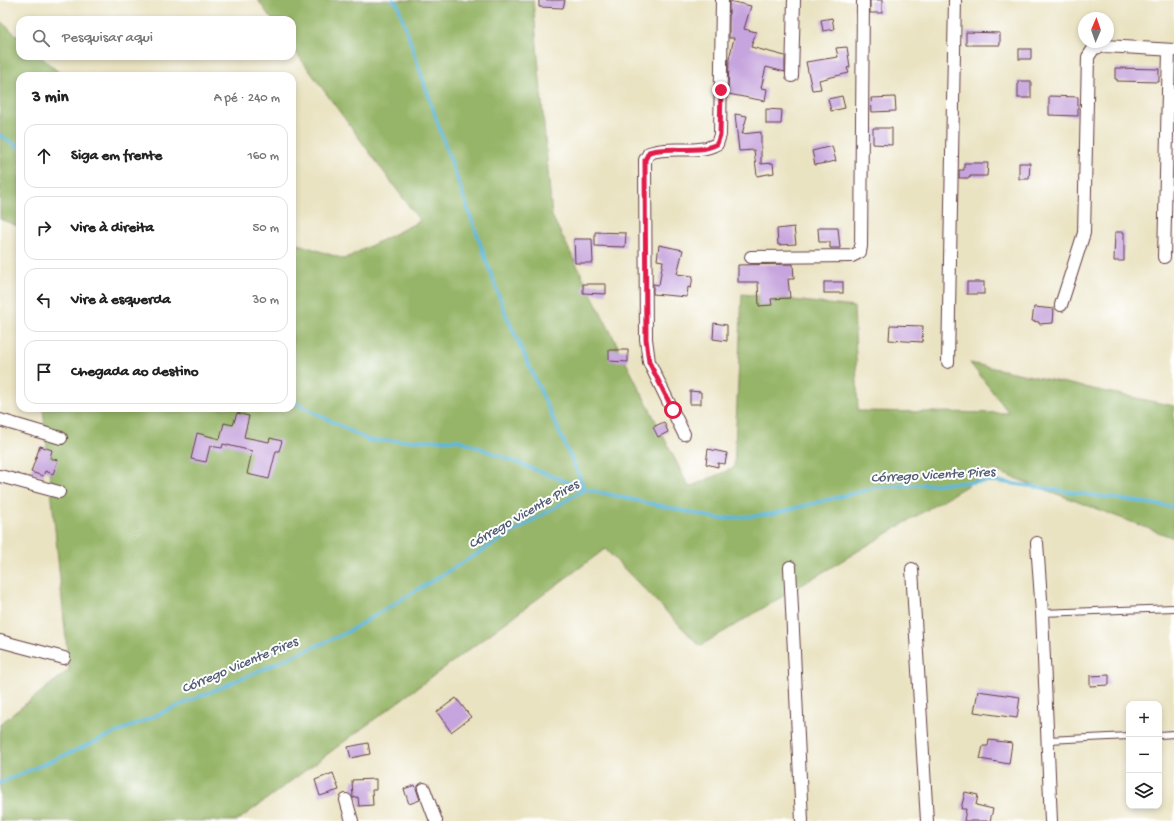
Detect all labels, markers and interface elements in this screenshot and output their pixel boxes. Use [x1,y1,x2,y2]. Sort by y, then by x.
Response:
north arrow [1078,12,1114,48]
search box [16,16,296,60]
icon: search [30,27,52,49]
text: Pesquisar aqui [62,29,153,47]
route end [712,81,730,99]
text: 3 min [32,88,69,108]
text: A pé · 240 m [214,91,280,106]
icon: ahead [33,145,55,167]
text: Siga em frente [71,147,162,165]
text: 160 m [247,149,279,164]
icon: right [33,217,55,239]
text: Vire à direita [71,219,154,237]
text: 50 m [252,221,279,236]
icon: left [33,289,55,311]
text: Vire à esquerda [71,291,171,309]
text: 30 m [253,293,279,308]
icon: arrive [33,361,55,383]
text: Chegada ao destino [71,363,198,381]
route start [664,401,682,419]
water label: Córrego Vicente Pires [870,464,997,488]
water label: Córrego Vicente Pires [466,476,584,553]
water label: Córrego Vicente Pires [179,633,302,698]
map controls [1126,701,1162,809]
button: + [1126,701,1162,737]
button: − [1126,737,1162,773]
button: layers [1126,773,1162,809]

